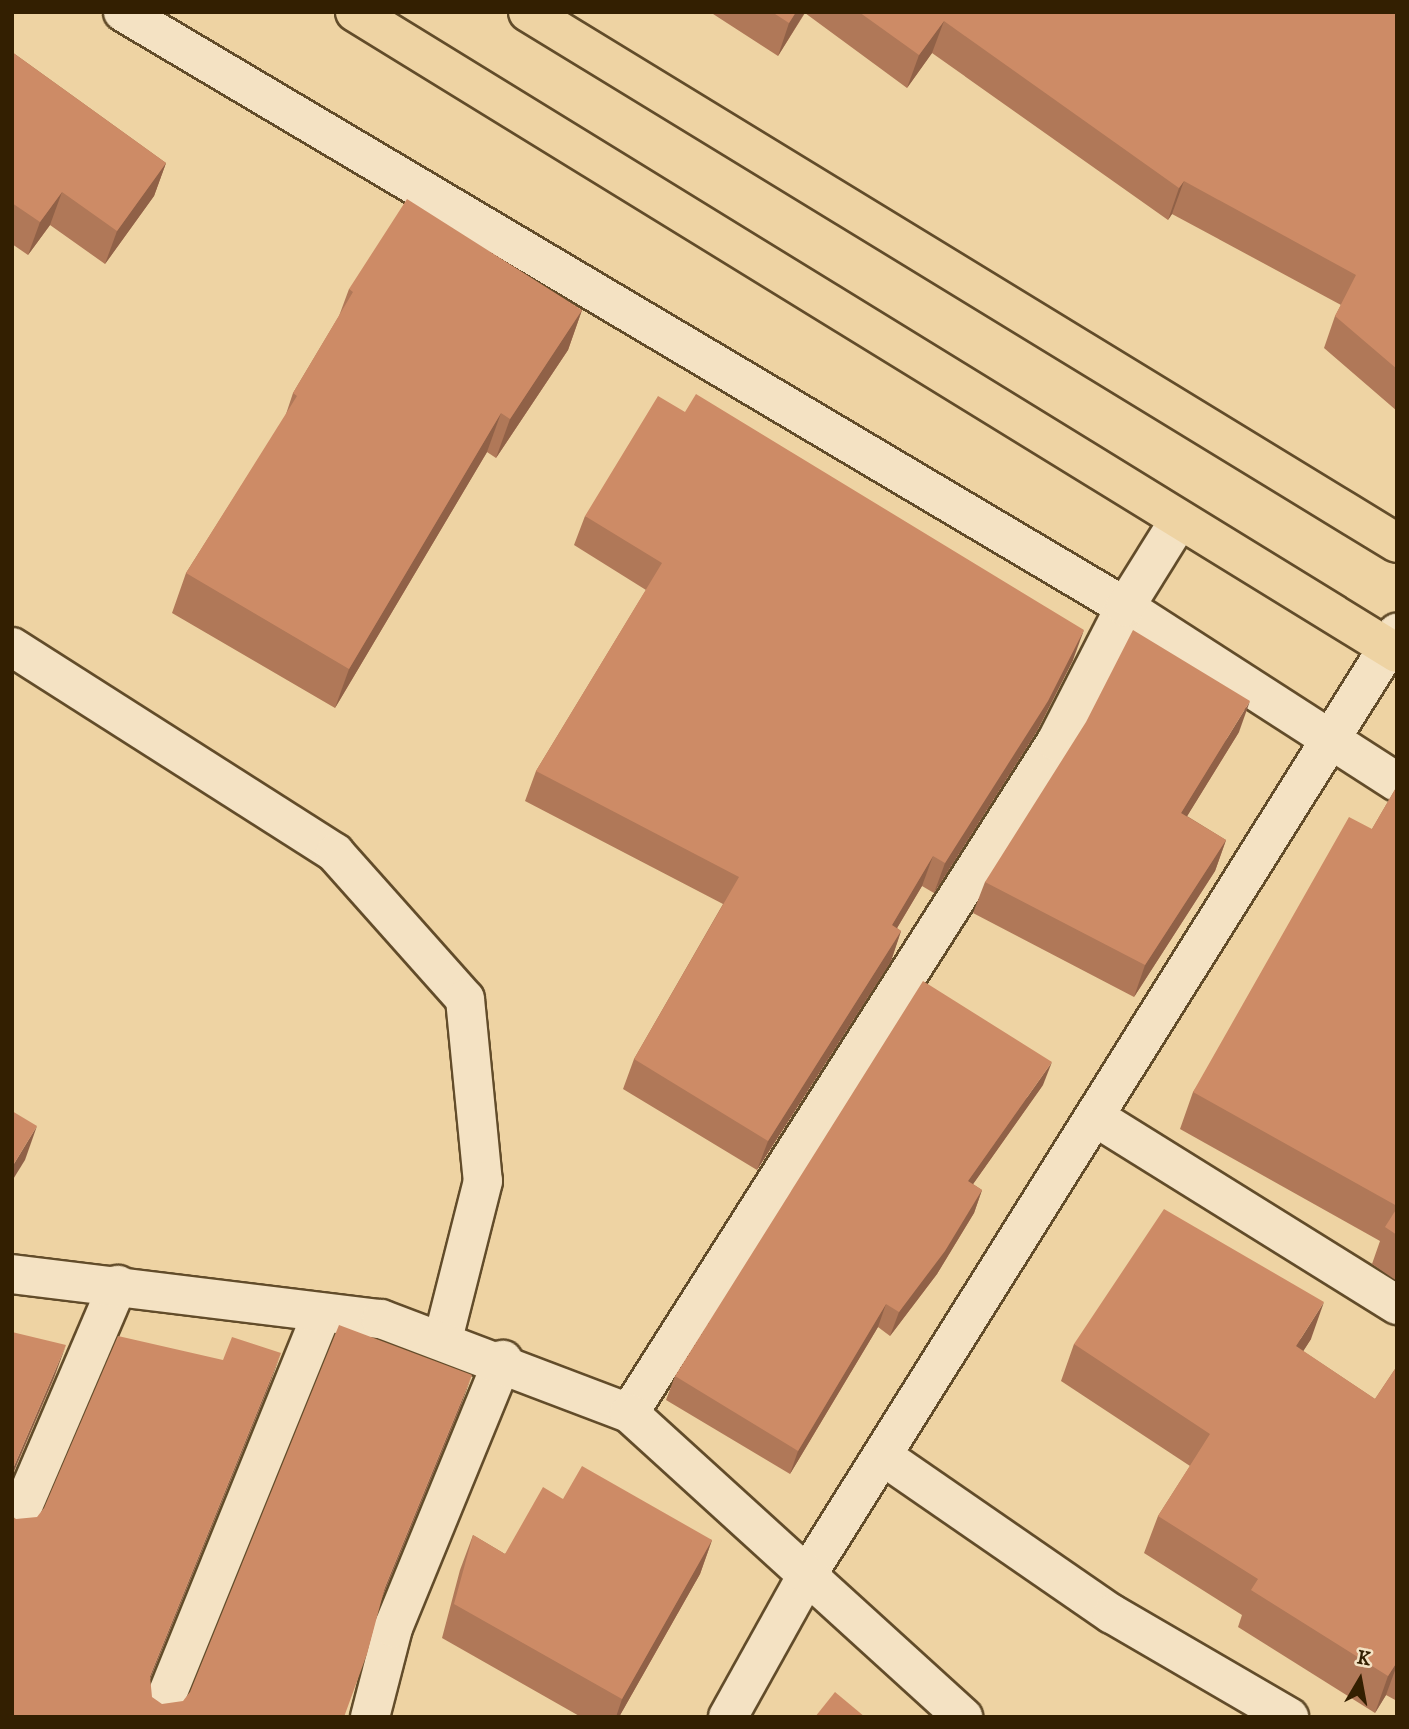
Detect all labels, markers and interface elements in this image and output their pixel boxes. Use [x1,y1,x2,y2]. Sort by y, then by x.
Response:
north arrow [1325,1645,1395,1715]
text: K [1355,1646,1372,1671]

